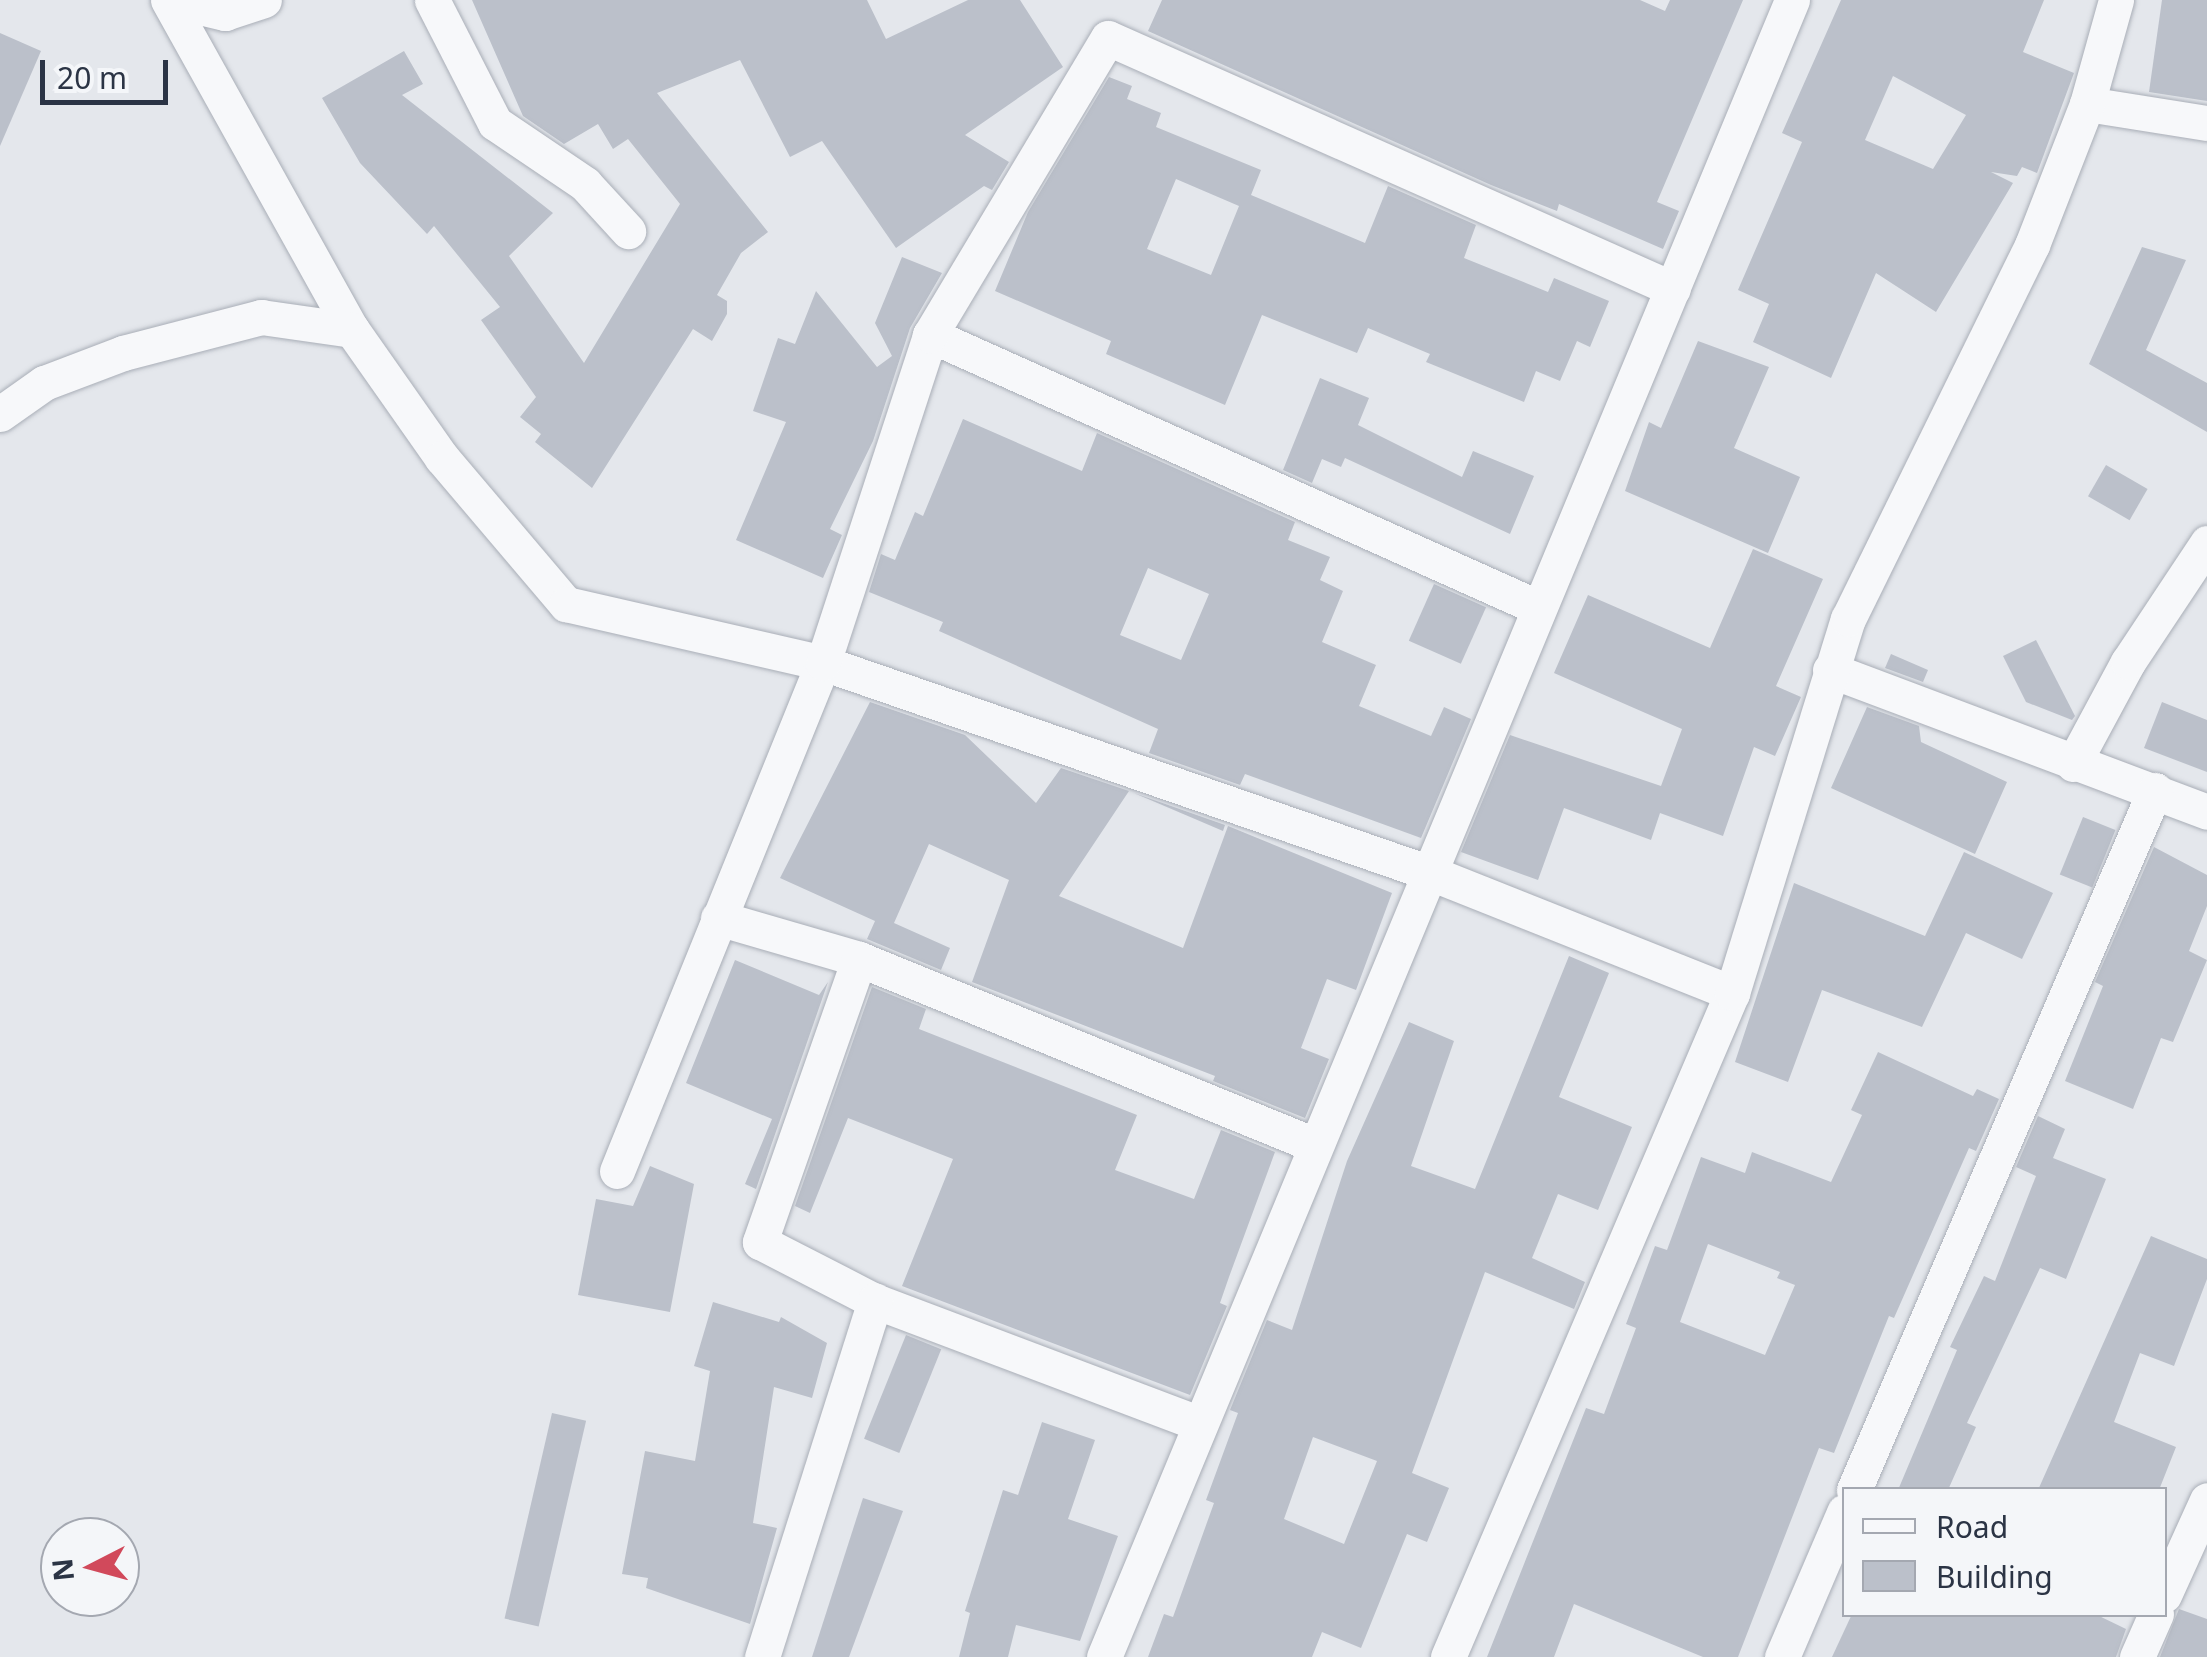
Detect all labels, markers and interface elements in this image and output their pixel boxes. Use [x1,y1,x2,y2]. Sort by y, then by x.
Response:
scale bar [45,40,172,102]
text: 20 m [57,57,127,98]
legend [1842,1487,2167,1617]
text: Road [1936,1506,2008,1547]
north arrow [40,1517,140,1617]
text: Building [1936,1556,2053,1597]
text: N [42,1557,82,1583]

